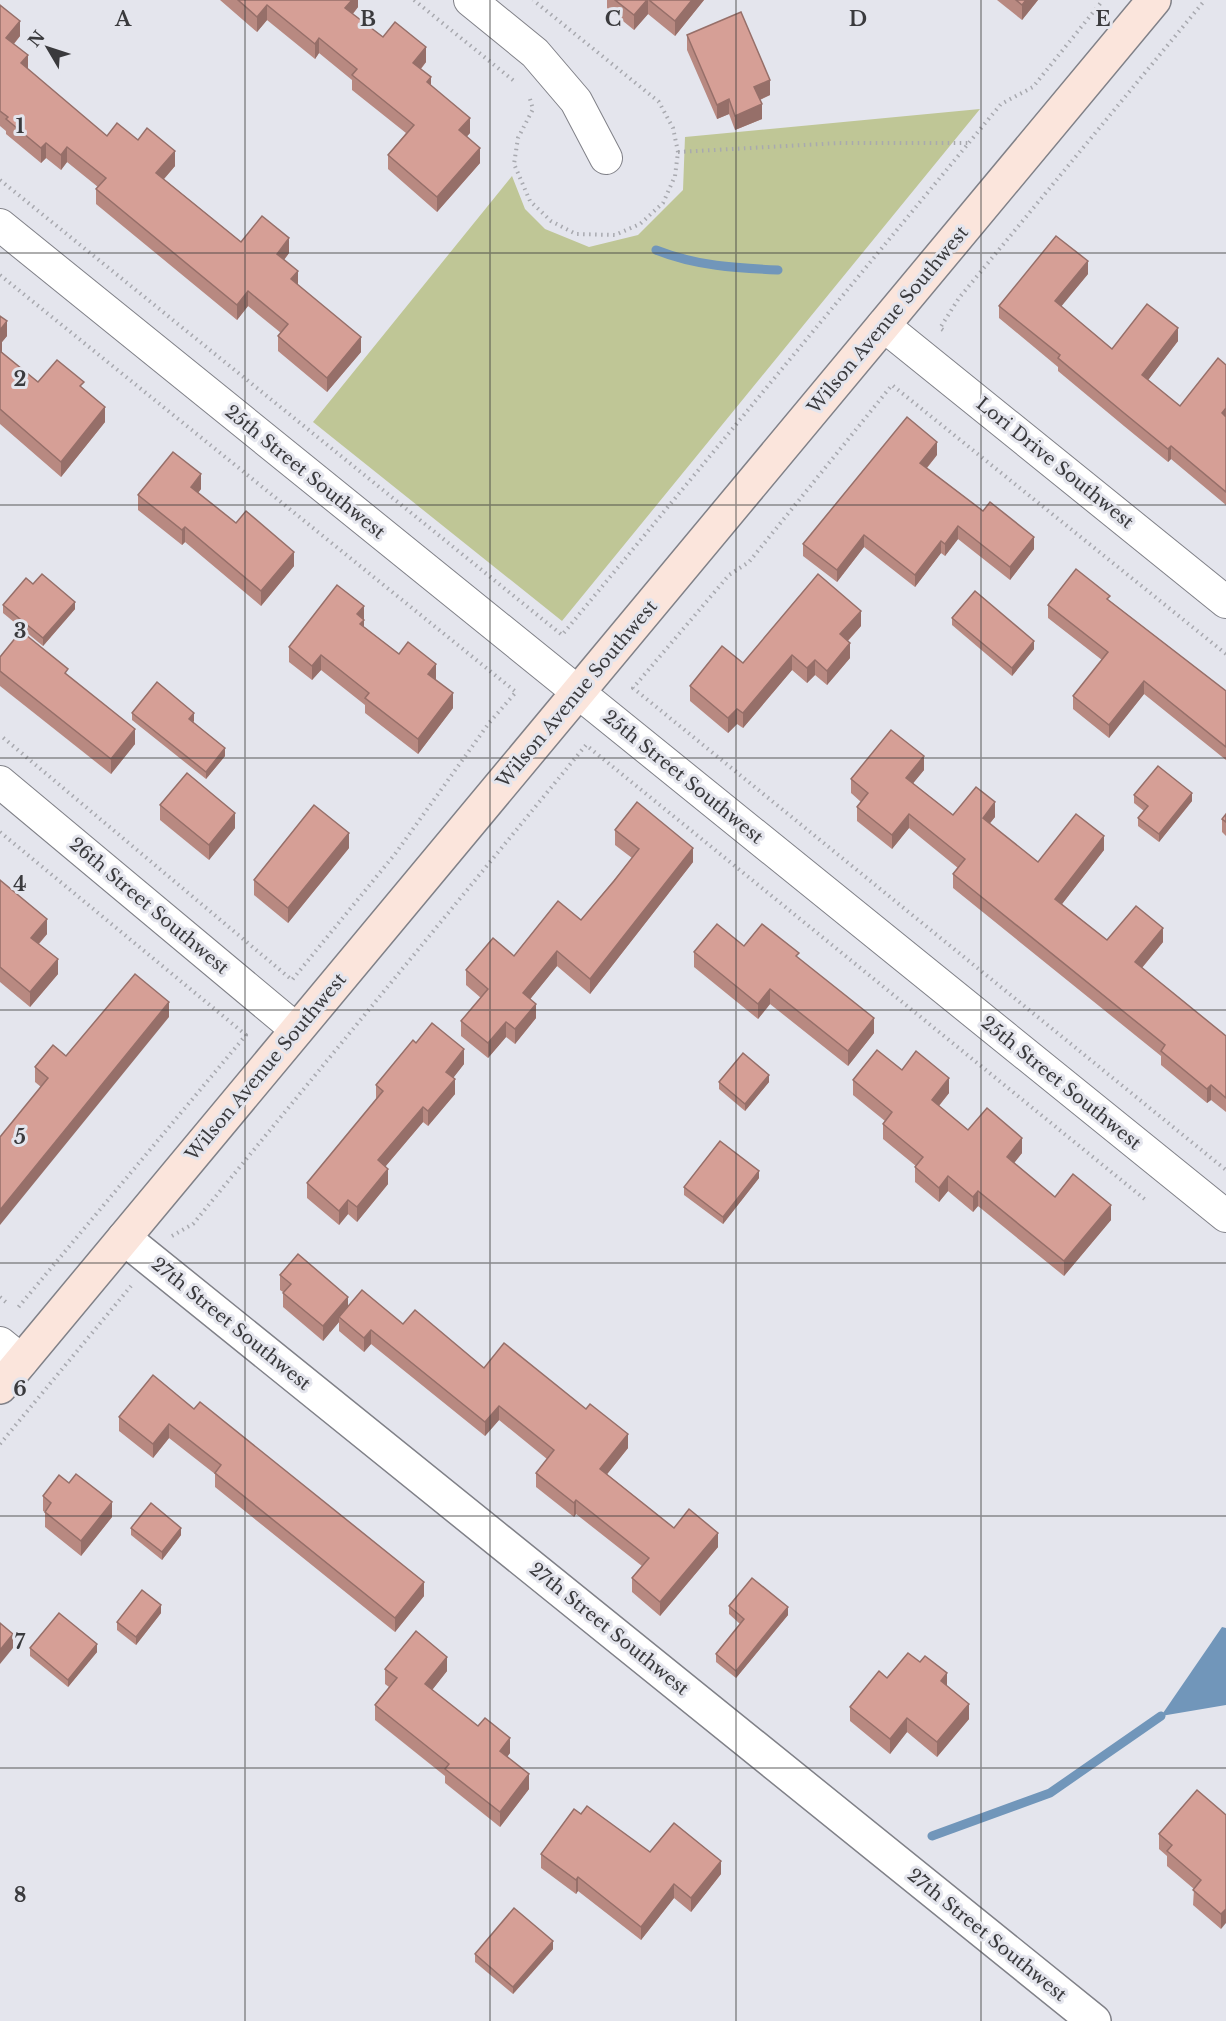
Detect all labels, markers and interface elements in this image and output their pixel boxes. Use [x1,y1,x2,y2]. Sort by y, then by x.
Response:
text: A [114,7,132,31]
text: B [360,7,376,31]
text: C [605,7,621,31]
text: D [849,7,867,31]
text: E [1095,7,1111,31]
north arrow [18,18,78,78]
text: N [24,26,49,51]
text: 1 [16,114,25,138]
street label: Wilson Avenue Southwest [802,222,973,419]
text: 2 [13,367,27,391]
street label: Lori Drive Southwest [972,393,1138,533]
street label: 25th Street Southwest [221,401,390,543]
street label: Wilson Avenue Southwest [491,596,662,793]
text: 3 [14,619,26,643]
street label: 25th Street Southwest [599,706,768,848]
street label: 26th Street Southwest [65,833,233,979]
text: 4 [13,872,27,896]
street label: Wilson Avenue Southwest [180,969,351,1166]
street label: 25th Street Southwest [977,1012,1146,1154]
text: 5 [14,1125,26,1149]
street label: 27th Street Southwest [147,1253,315,1395]
text: 6 [13,1377,27,1401]
street label: 27th Street Southwest [525,1558,693,1700]
text: 7 [15,1630,26,1654]
street label: 27th Street Southwest [903,1864,1071,2006]
text: 8 [14,1883,26,1907]

